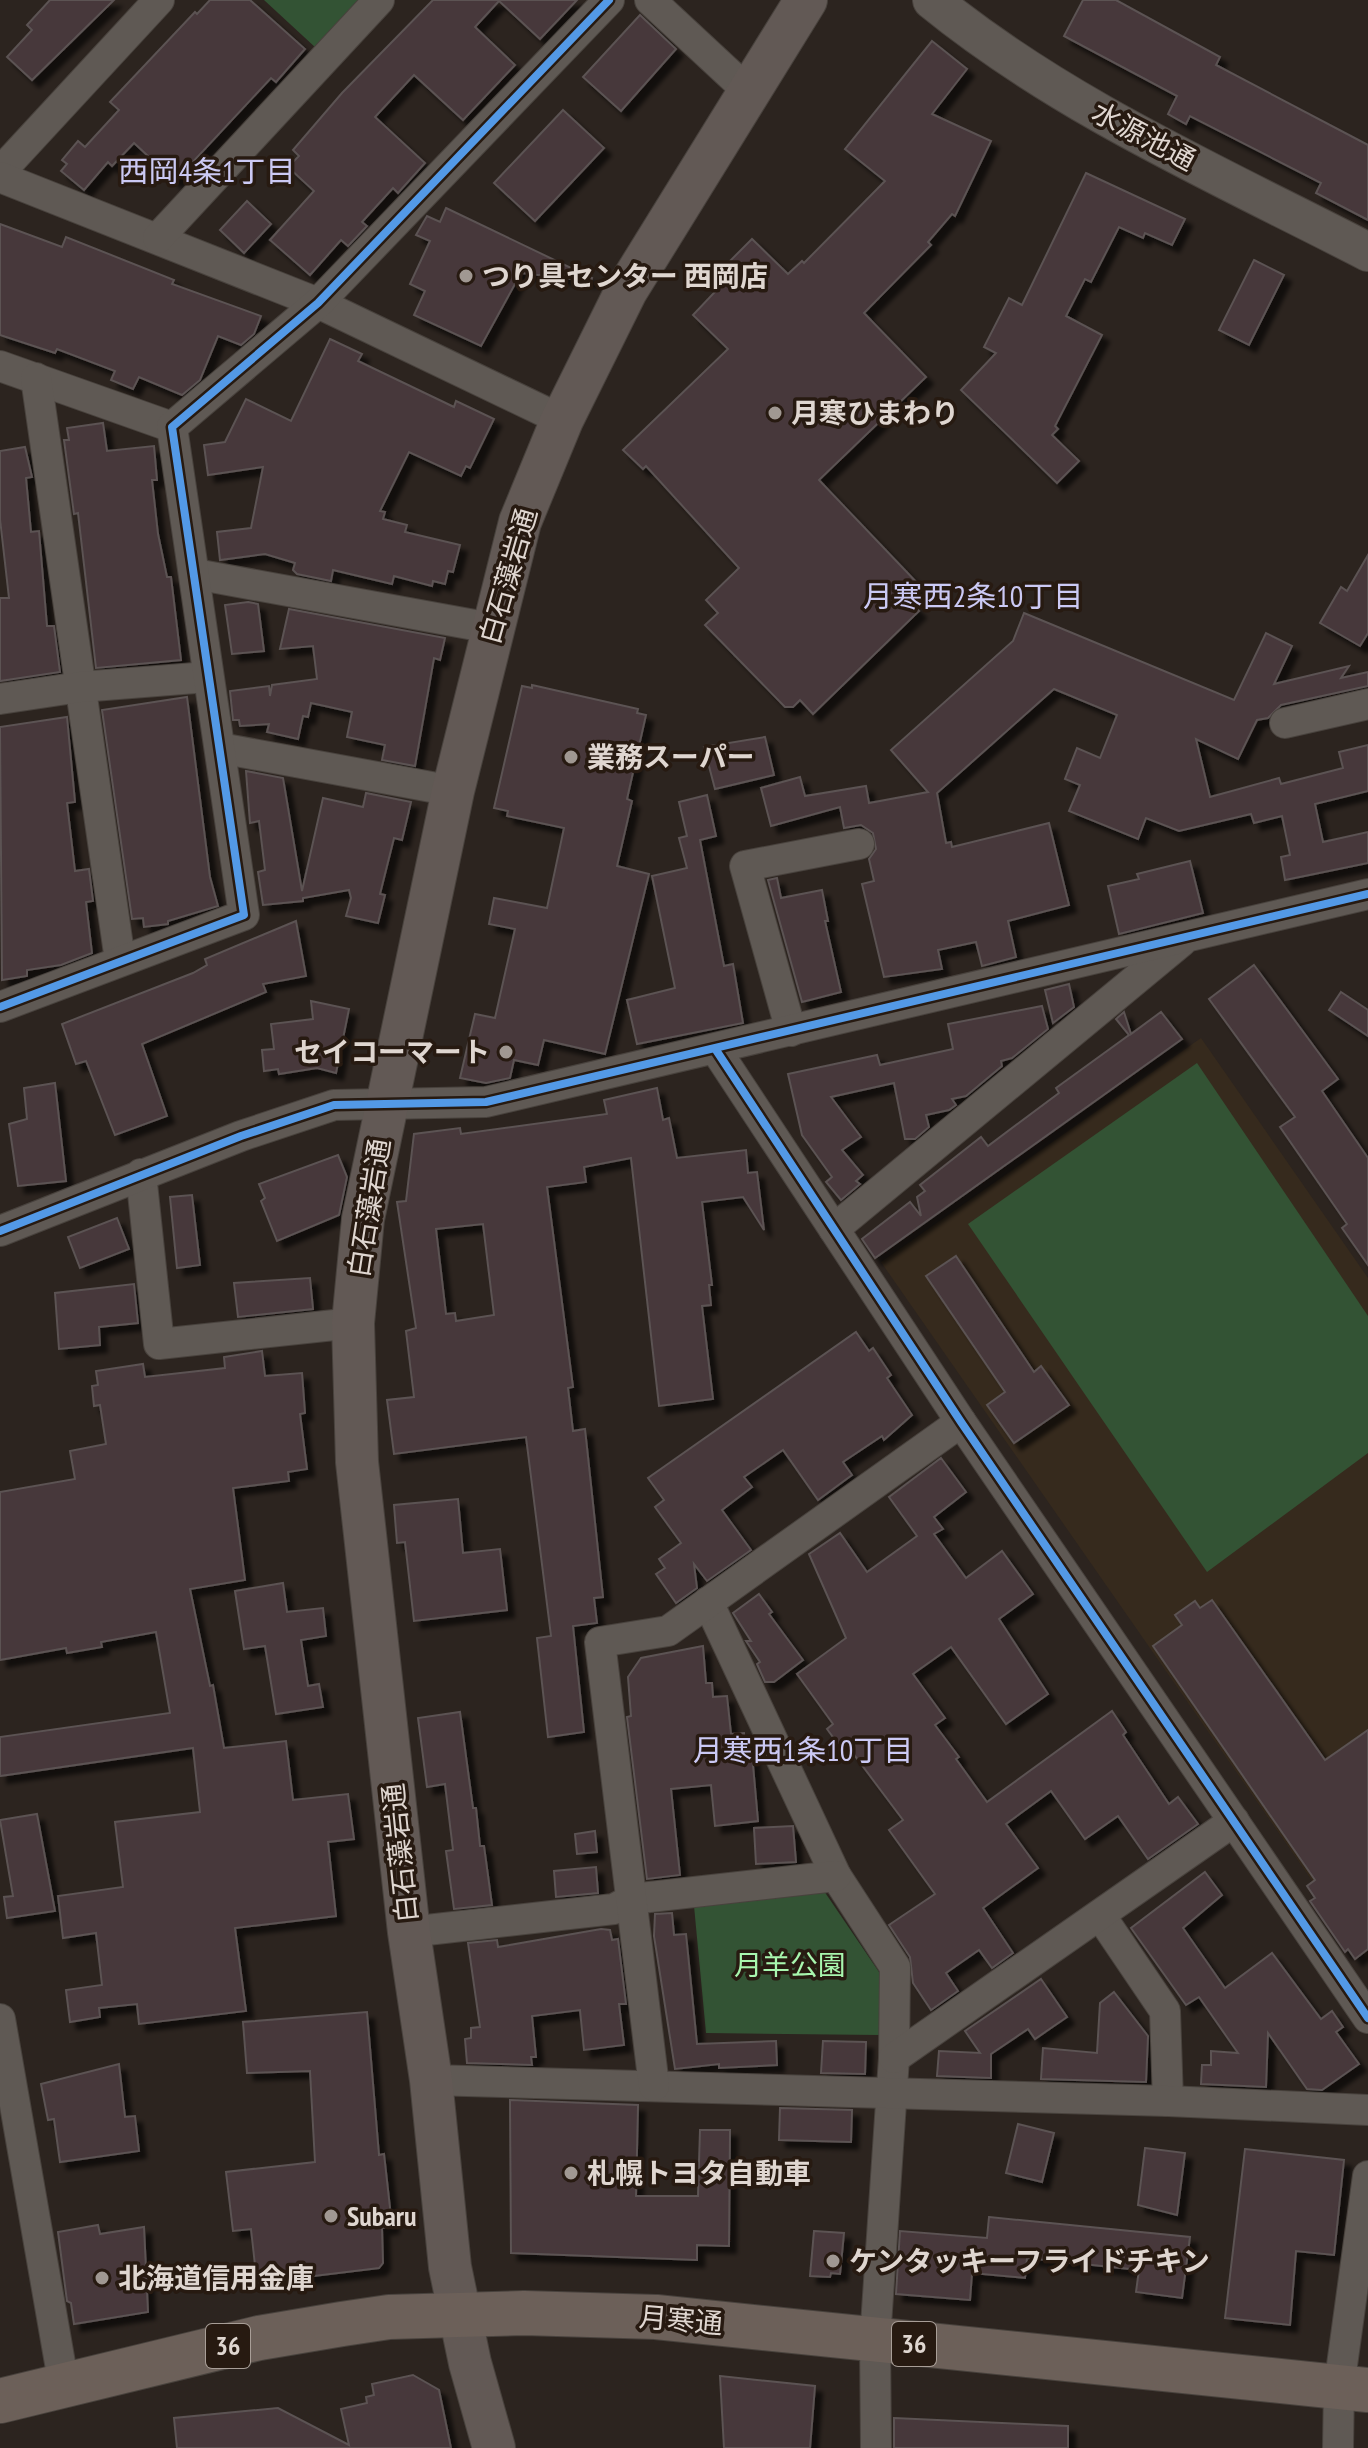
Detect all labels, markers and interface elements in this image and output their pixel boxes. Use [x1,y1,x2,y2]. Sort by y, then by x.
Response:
street label: 水源池通 [1086,93,1202,178]
district label: 西岡4条1丁目 [119,151,296,190]
place label: つり具センター 西岡店 [482,257,768,294]
marker: つり具センター 西岡店 [457,267,475,285]
place label: 月寒ひまわり [791,394,959,431]
marker: 月寒ひまわり [766,404,784,422]
street label: 白石藻岩通 [470,503,545,648]
district label: 月寒西2条10丁目 [863,576,1083,615]
place label: 業務スーパー [587,738,755,775]
marker: 業務スーパー [562,748,580,766]
place label: セイコーマート [294,1033,490,1070]
marker: セイコーマート [497,1043,515,1061]
street label: 白石藻岩通 [339,1136,398,1280]
district label: 月寒西1条10丁目 [693,1730,913,1769]
street label: 白石藻岩通 [374,1781,425,1925]
park label: 月羊公園 [734,1946,846,1983]
place label: 札幌トヨタ自動車 [587,2154,811,2191]
marker: 札幌トヨタ自動車 [562,2164,580,2182]
place label: Subaru [347,2197,416,2234]
marker: Subaru [322,2207,340,2225]
place label: ケンタッキーフライドチキン [849,2242,1210,2279]
marker: ケンタッキーフライドチキン [824,2252,842,2270]
place label: 北海道信用金庫 [118,2259,314,2296]
marker: 北海道信用金庫 [93,2269,111,2287]
street label: 月寒通 [638,2297,725,2342]
road number: 36 [892,2322,936,2366]
road number: 36 [206,2324,250,2368]

